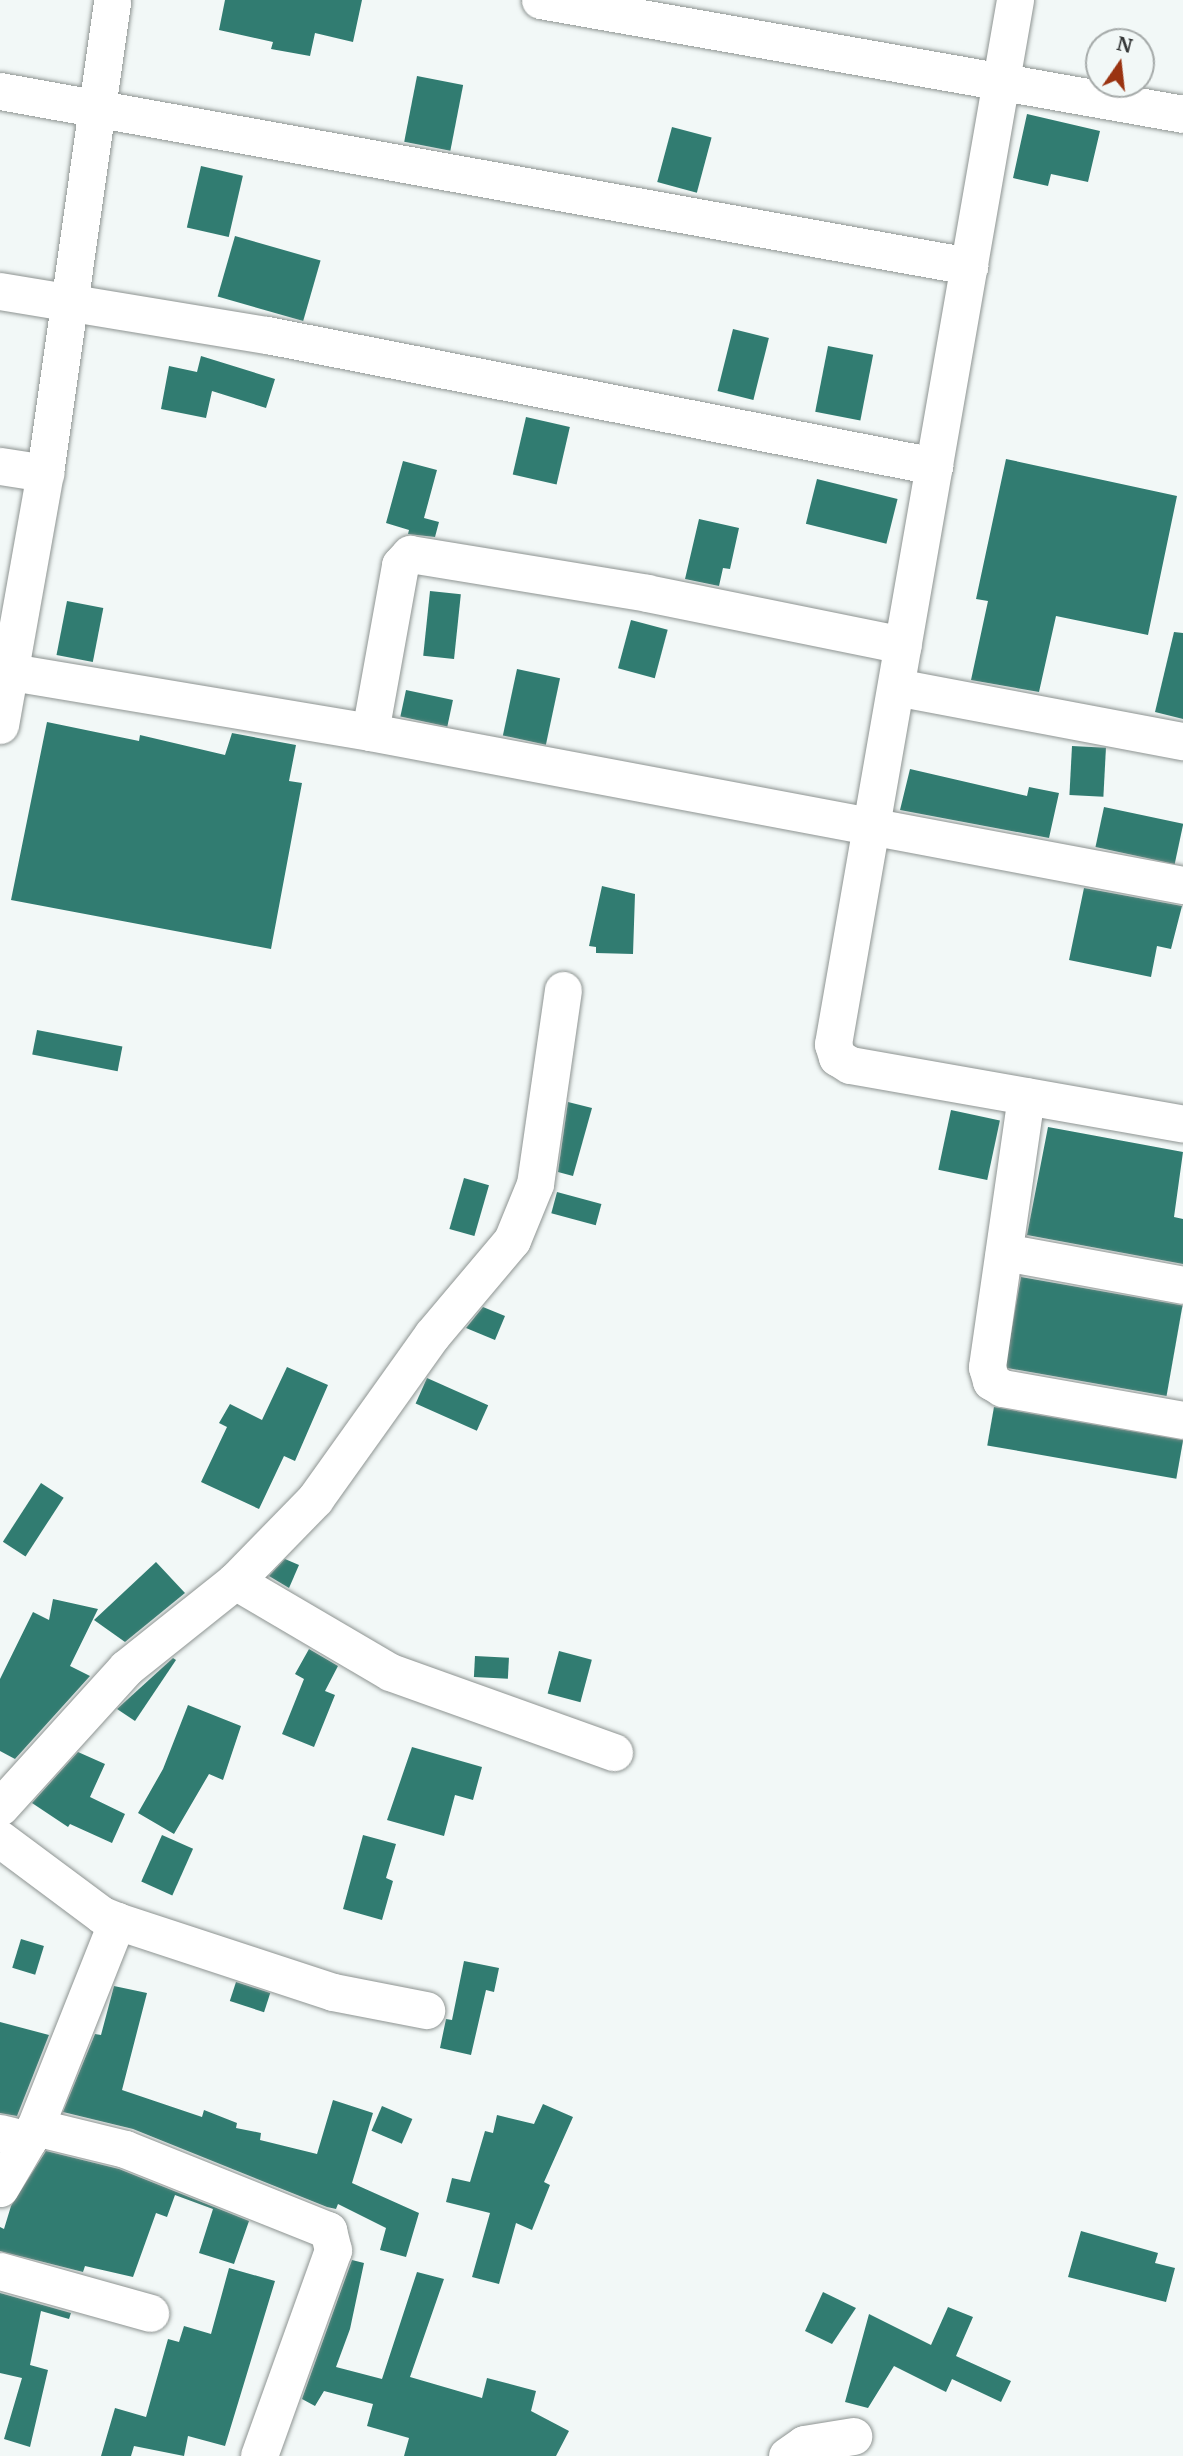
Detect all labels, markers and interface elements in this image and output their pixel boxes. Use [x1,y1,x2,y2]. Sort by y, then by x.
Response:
north arrow [1085,28,1155,98]
text: N [1114,31,1135,58]

